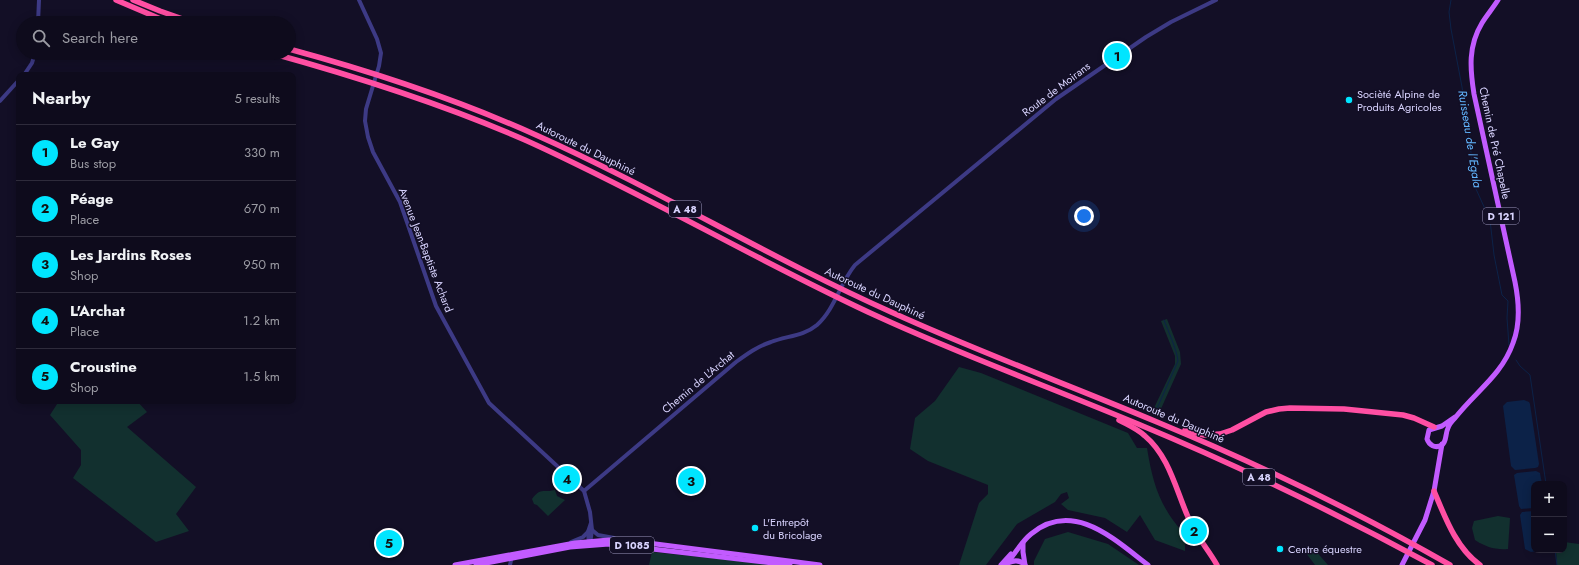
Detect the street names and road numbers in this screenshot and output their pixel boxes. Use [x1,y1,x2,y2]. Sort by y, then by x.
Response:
street label: Route de Moirans [1019,58,1094,120]
street label: Chemin de Pré Chapelle [1475,85,1515,201]
street label: Autoroute du Dauphiné [534,117,639,179]
street label: Avenue Jean-Baptiste Achard [395,185,457,315]
road number: A 48 [669,201,701,217]
road number: D 121 [1483,208,1519,224]
street label: Autoroute du Dauphiné [822,263,928,323]
street label: Chemin de L'Archat [658,347,738,417]
street label: Autoroute du Dauphiné [1121,389,1227,447]
road number: A 48 [1243,469,1275,485]
road number: D 1085 [610,537,654,553]

